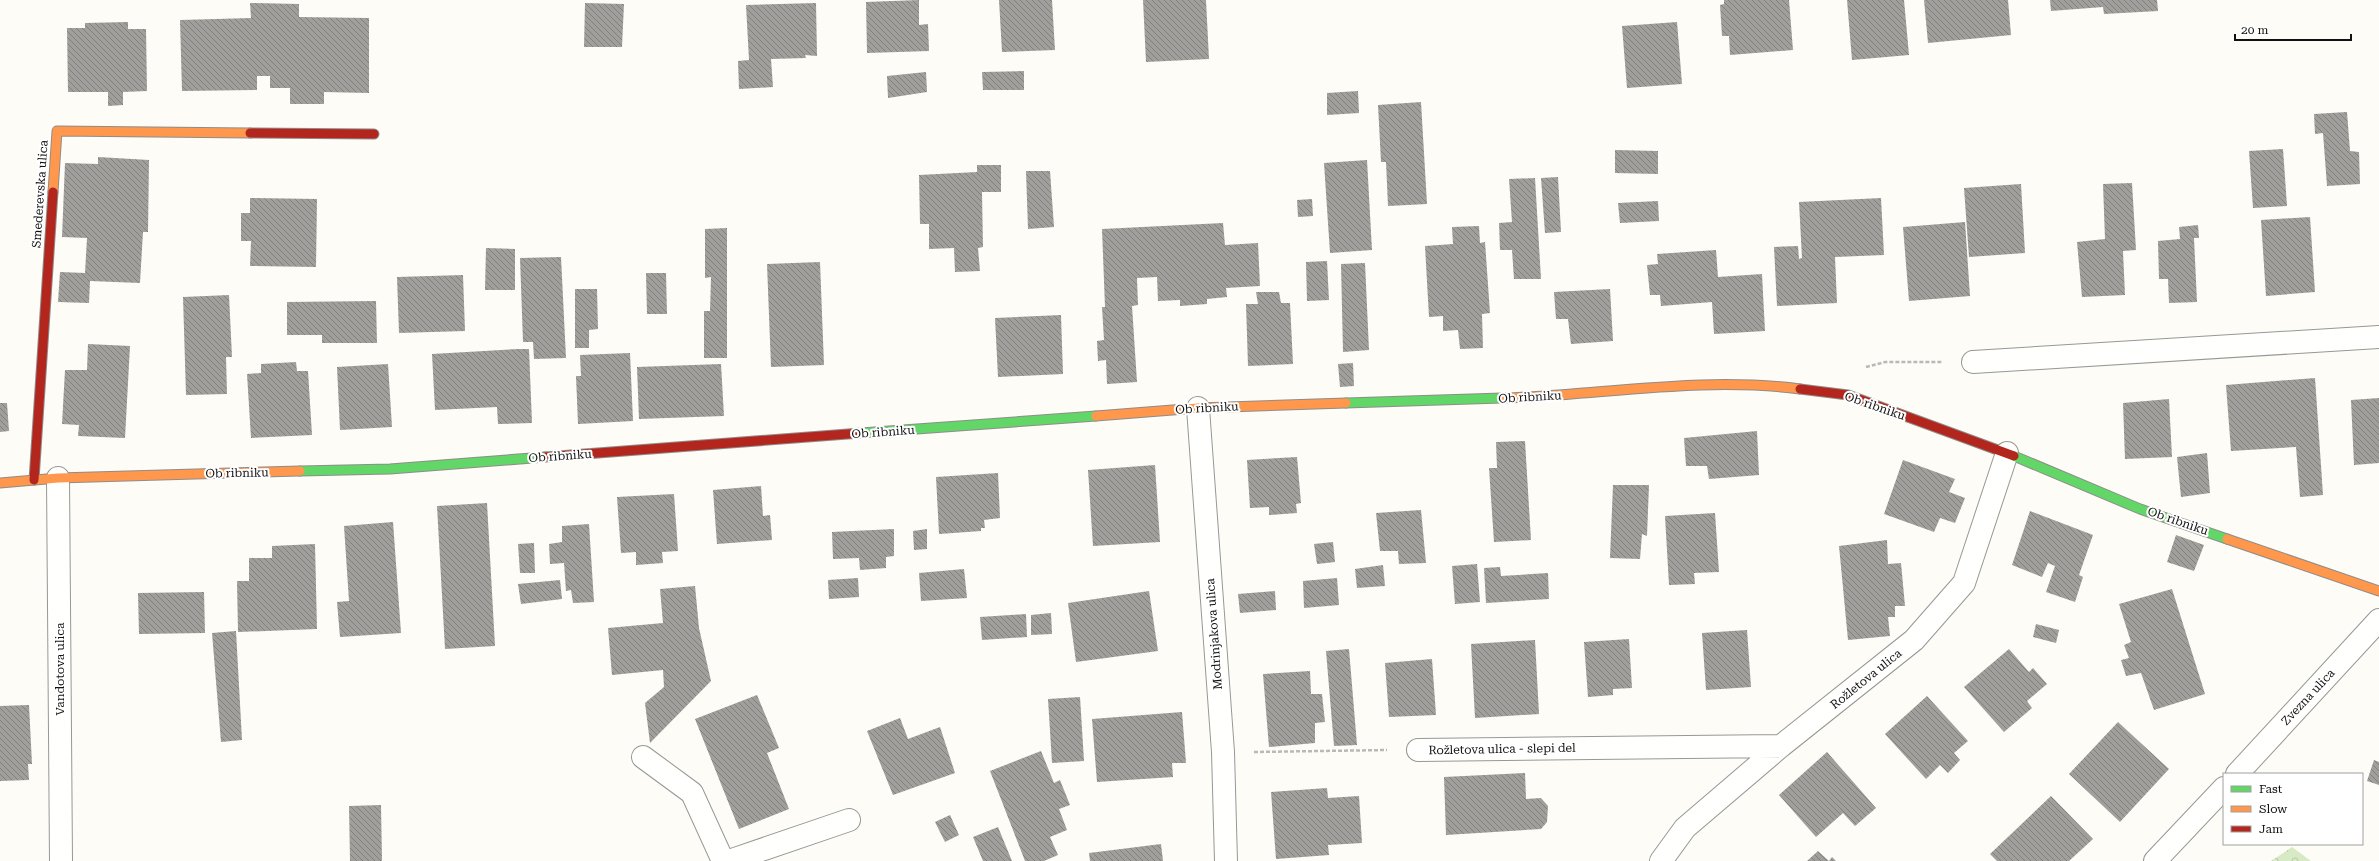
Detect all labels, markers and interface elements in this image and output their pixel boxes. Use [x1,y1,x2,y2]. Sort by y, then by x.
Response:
scale bar [2235,16,2351,42]
text: 20 m [2241,23,2268,37]
street label: Smederevska ulica [29,139,51,248]
street label: Ob ribniku [1498,388,1563,406]
street label: Ob ribniku [1843,389,1908,423]
street label: Ob ribniku [1175,399,1240,417]
street label: Ob ribniku [851,423,916,441]
street label: Ob ribniku [528,447,593,465]
street label: Ob ribniku [205,465,269,481]
street label: Ob ribniku [2146,504,2211,538]
street label: Modrinjakova ulica [1203,577,1225,690]
street label: Vandotova ulica [53,622,67,715]
street label: Rožletova ulica [1828,646,1905,712]
street label: Zvezna ulica [2278,666,2338,728]
street label: Rožletova ulica - slepi del [1428,741,1576,757]
legend [2223,773,2363,845]
text: Fast [2259,782,2283,796]
text: Slow [2259,802,2287,816]
text: Jam [2259,822,2283,836]

